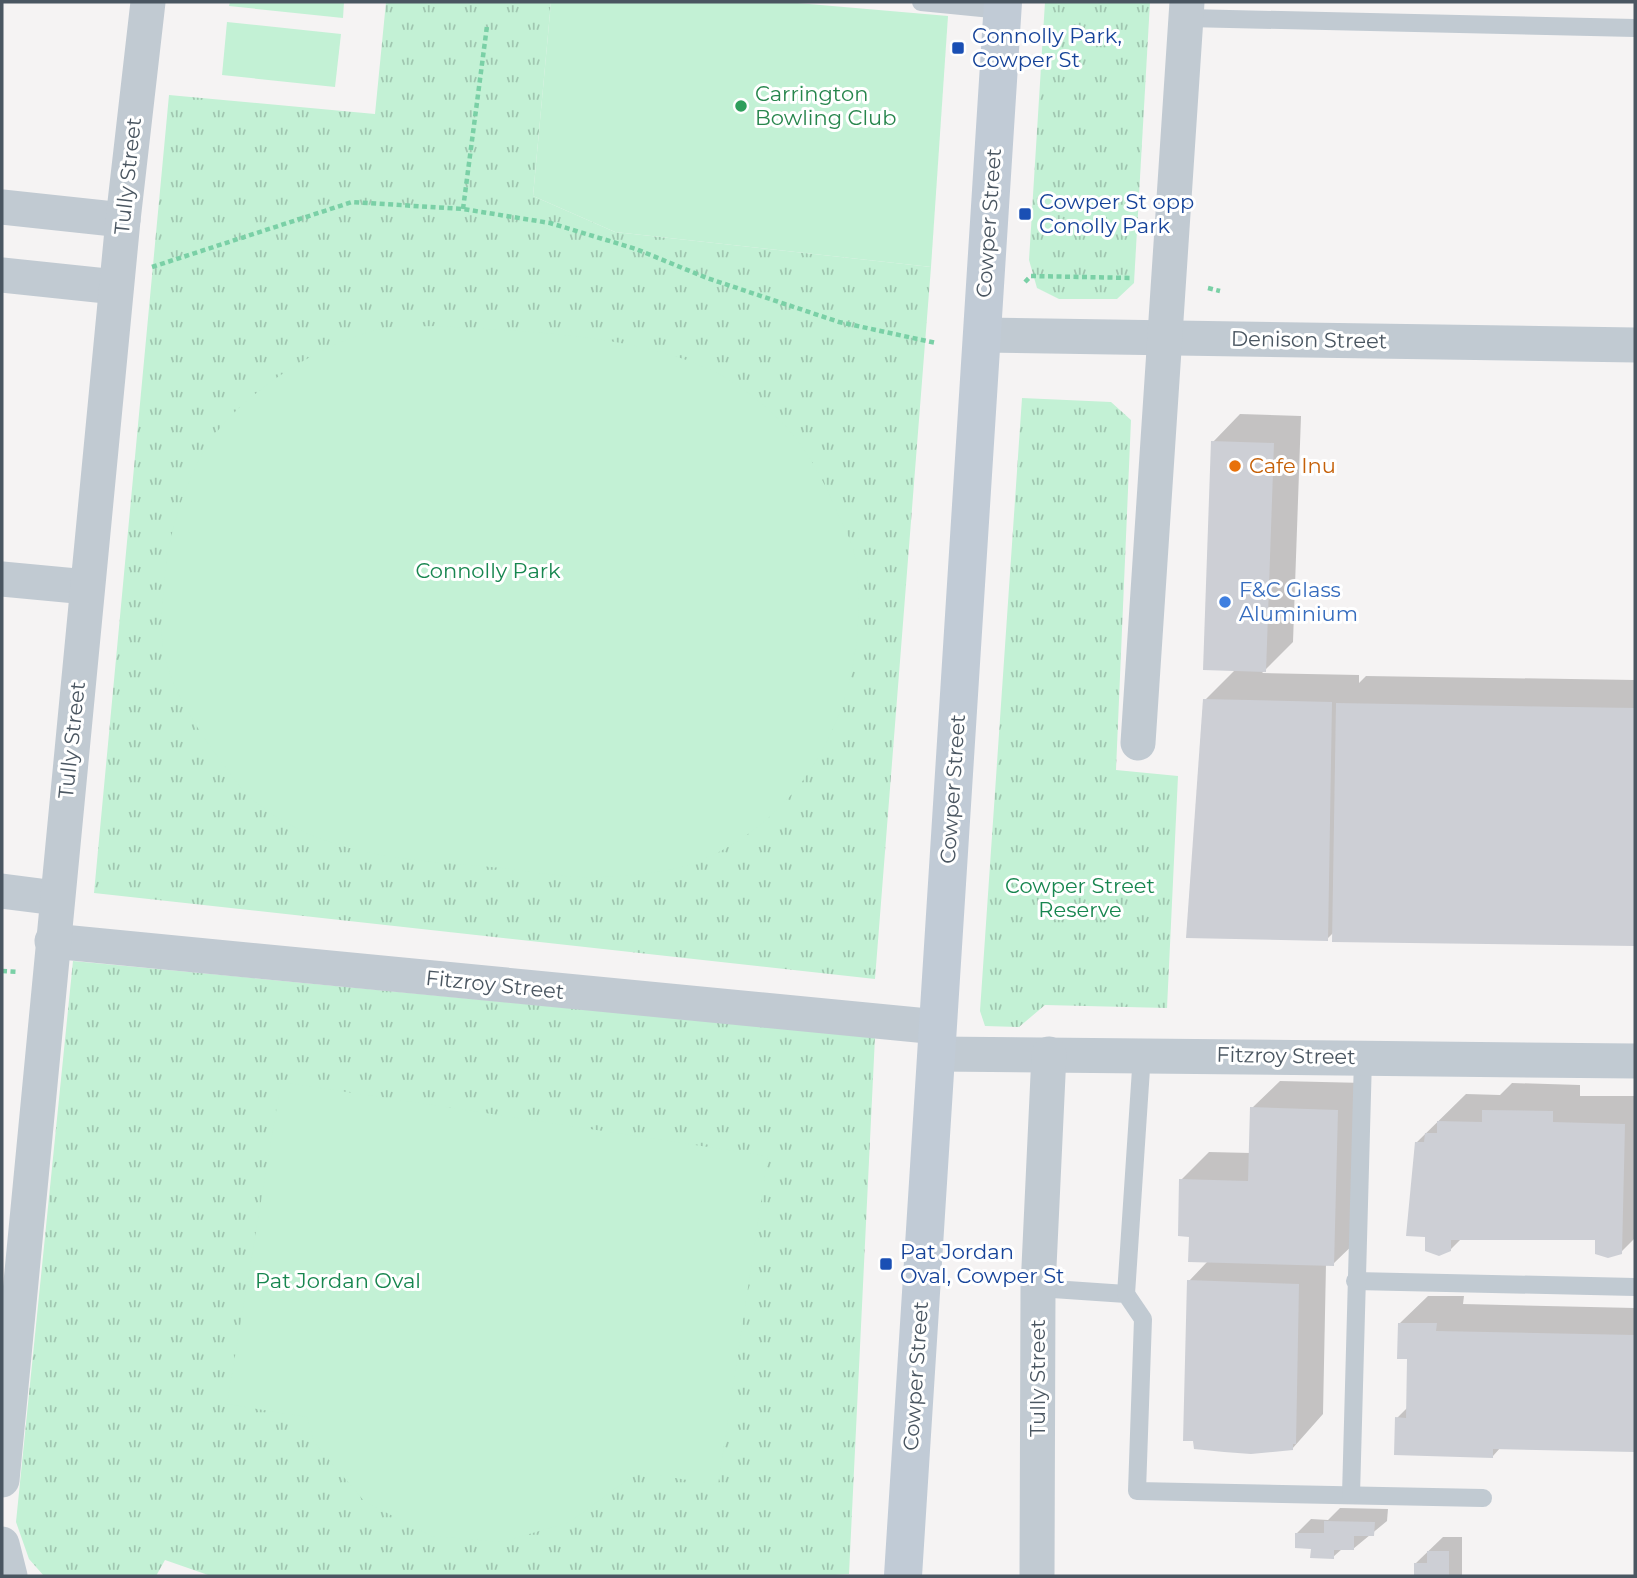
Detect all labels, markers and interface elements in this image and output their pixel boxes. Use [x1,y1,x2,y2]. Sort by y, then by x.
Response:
place label: Connolly Park, Cowper St [972,23,1122,72]
marker: Connolly Park, Cowper St [950,40,966,56]
place label: Carrington Bowling Club [755,81,896,130]
marker: Carrington Bowling Club [733,98,749,114]
street label: Tully Street [109,116,146,236]
street label: Cowper Street [971,147,1006,299]
place label: Cowper St opp Conolly Park [1039,189,1194,238]
marker: Cowper St opp Conolly Park [1017,206,1033,222]
street label: Denison Street [1231,326,1387,353]
place label: Cafe Inu [1249,453,1336,478]
marker: Cafe Inu [1227,458,1243,474]
park label: Connolly Park [415,558,561,583]
place label: F&C Glass Aluminium [1239,577,1358,626]
marker: F&C Glass Aluminium [1217,594,1233,610]
street label: Tully Street [53,680,90,800]
street label: Cowper Street [935,713,970,865]
park label: Cowper Street Reserve [1005,873,1155,922]
street label: Fitzroy Street [424,965,566,1004]
street label: Fitzroy Street [1216,1042,1356,1069]
place label: Pat Jordan Oval, Cowper St [900,1239,1065,1288]
marker: Pat Jordan Oval, Cowper St [878,1256,894,1272]
park label: Pat Jordan Oval [255,1268,421,1293]
street label: Cowper Street [898,1300,933,1452]
street label: Tully Street [1025,1319,1050,1437]

